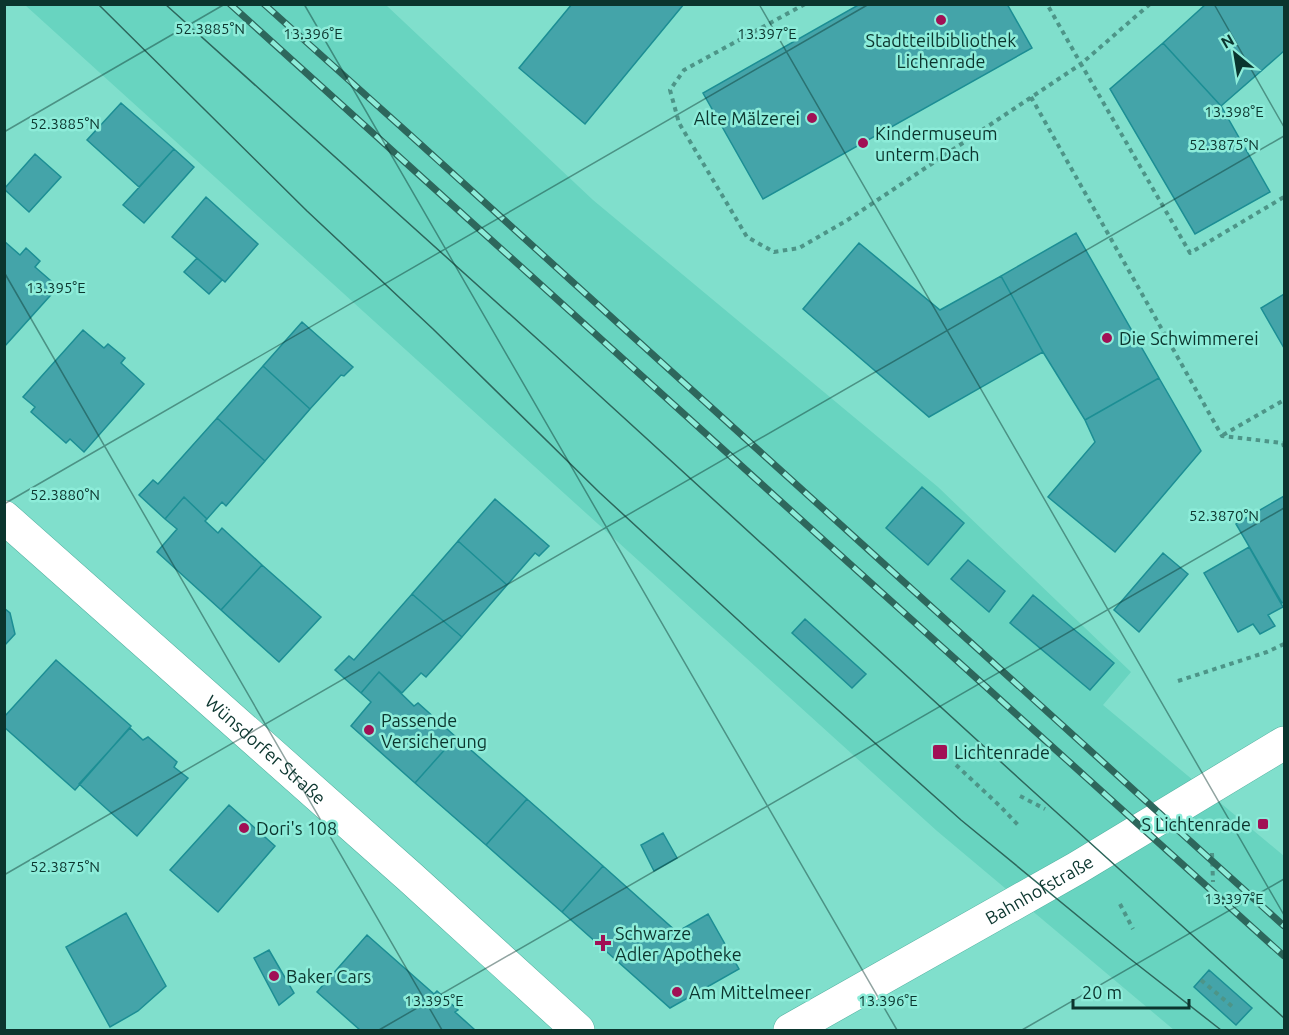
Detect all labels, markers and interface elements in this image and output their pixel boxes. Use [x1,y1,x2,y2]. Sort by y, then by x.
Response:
marker: Stadtteilbibliothek Lichenrade [934,13,948,27]
text: 52.3885°N [175,20,245,37]
north arrow [1205,24,1265,84]
text: 13.396°E [283,25,343,42]
text: 13.397°E [737,25,797,42]
place label: Stadtteilbibliothek Lichenrade [866,30,1016,71]
text: N [1218,30,1237,52]
text: 13.398°E [1204,103,1264,120]
place label: Alte Mälzerei [694,108,800,128]
marker: Alte Mälzerei [805,111,819,125]
text: 52.3885°N [30,115,100,132]
place label: Kindermuseum unterm Dach [875,123,998,164]
marker: Kindermuseum unterm Dach [856,136,870,150]
text: 52.3875°N [1189,136,1259,153]
text: 13.395°E [26,279,86,296]
place label: Die Schwimmerei [1119,328,1259,348]
marker: Die Schwimmerei [1100,331,1114,345]
text: 52.3880°N [30,486,100,503]
text: 52.3870°N [1189,507,1259,524]
street label: Wünsdorfer Straße [202,691,330,808]
place label: Passende Versicherung [381,710,487,751]
marker: Passende Versicherung [362,723,376,737]
place label: Lichtenrade [954,742,1050,762]
marker: Lichtenrade [931,743,949,761]
place label: S Lichtenrade [1141,814,1251,834]
marker: S Lichtenrade [1256,817,1270,831]
place label: Dori's 108 [256,818,337,838]
marker: Dori's 108 [237,821,251,835]
street label: Bahnhofstraße [982,851,1097,928]
text: 52.3875°N [30,858,100,875]
text: 13.397°E [1204,890,1264,907]
place label: Schwarze Adler Apotheke [615,923,742,964]
marker: Schwarze Adler Apotheke [596,936,610,950]
place label: Baker Cars [286,966,371,986]
marker: Baker Cars [267,969,281,983]
scale bar [1073,972,1188,1010]
place label: Am Mittelmeer [689,982,812,1002]
text: 20 m [1082,982,1122,1002]
marker: Am Mittelmeer [670,985,684,999]
text: 13.395°E [404,992,464,1009]
text: 13.396°E [858,992,918,1009]

